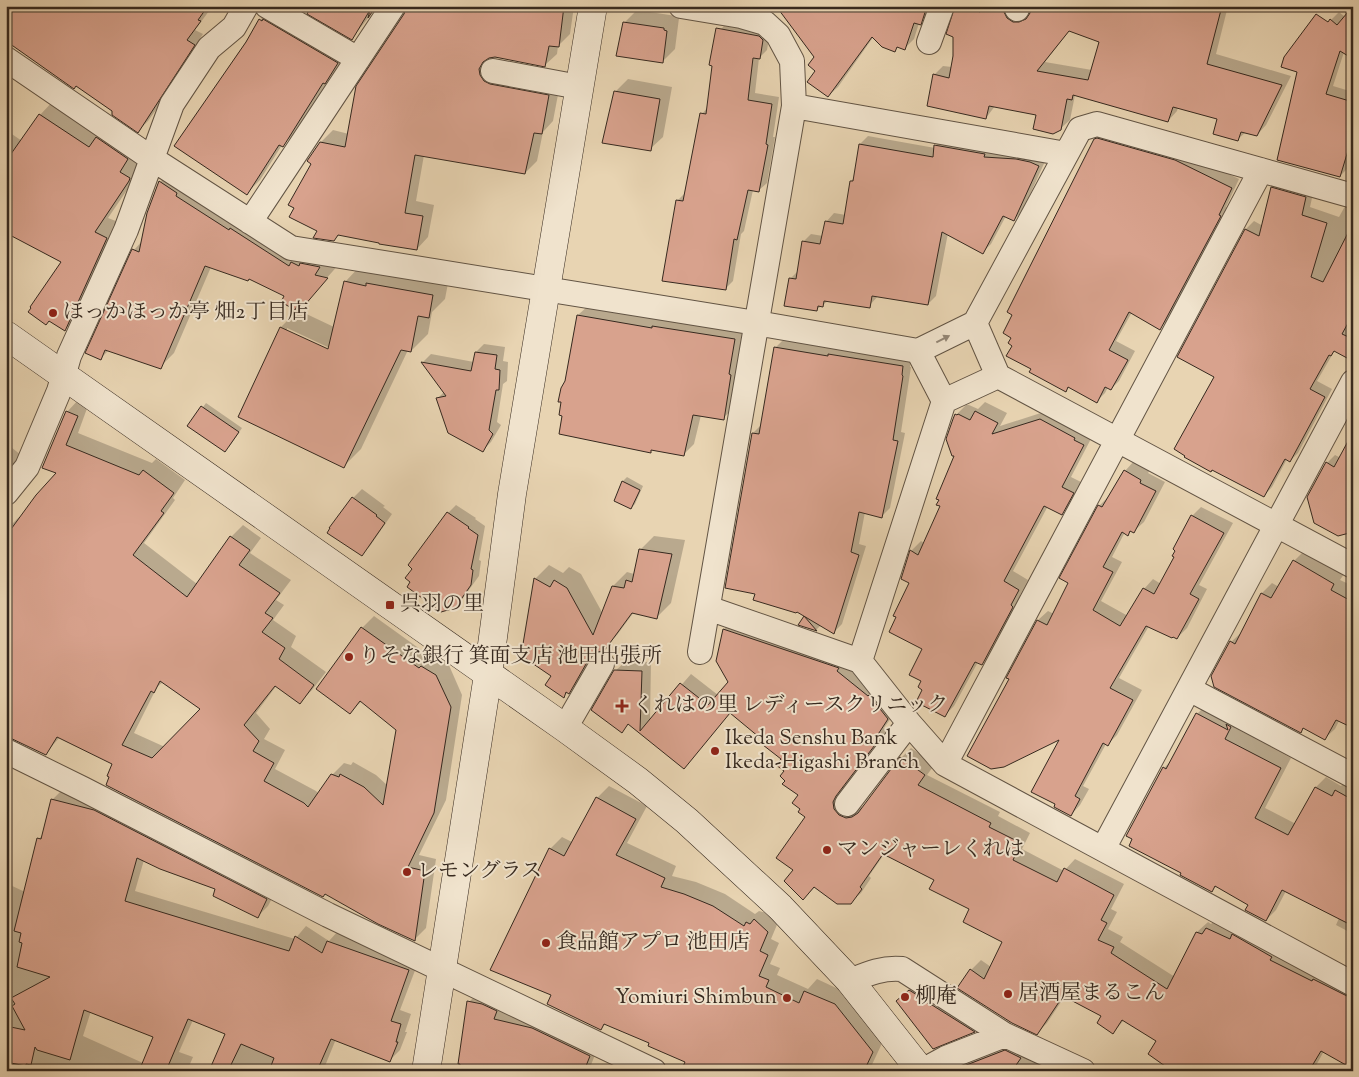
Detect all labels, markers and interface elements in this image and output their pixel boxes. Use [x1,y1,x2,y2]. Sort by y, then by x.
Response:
place label: ほっかほっか亭 畑2丁目店 [63,298,308,328]
marker: ほっかほっか亭 畑2丁目店 [47,307,59,319]
one-way arrow [936,335,950,343]
place label: 呉羽の里 [400,590,484,620]
marker: 呉羽の里 [384,599,396,611]
place label: りそな銀行 箕面支店 池田出張所 [359,642,662,672]
marker: りそな銀行 箕面支店 池田出張所 [343,651,355,663]
place label: くれはの里 レディースクリニック [633,691,948,721]
marker: くれはの里 レディースクリニック [615,699,629,713]
place label: Ikeda Senshu Bank Ikeda-Higashi Branch [725,724,920,778]
marker: Ikeda Senshu Bank Ikeda-Higashi Branch [709,745,721,757]
place label: マンジャーレくれは [837,835,1025,865]
marker: マンジャーレくれは [821,844,833,856]
place label: レモングラス [417,857,542,887]
marker: レモングラス [401,866,413,878]
place label: 食品館アプロ 池田店 [556,928,749,958]
marker: 食品館アプロ 池田店 [540,937,552,949]
place label: 居酒屋まるこん [1018,979,1165,1009]
place label: 柳庵 [915,982,957,1012]
place label: Yomiuri Shimbun [615,983,777,1013]
marker: 居酒屋まるこん [1002,988,1014,1000]
marker: 柳庵 [899,991,911,1003]
marker: Yomiuri Shimbun [781,992,793,1004]

